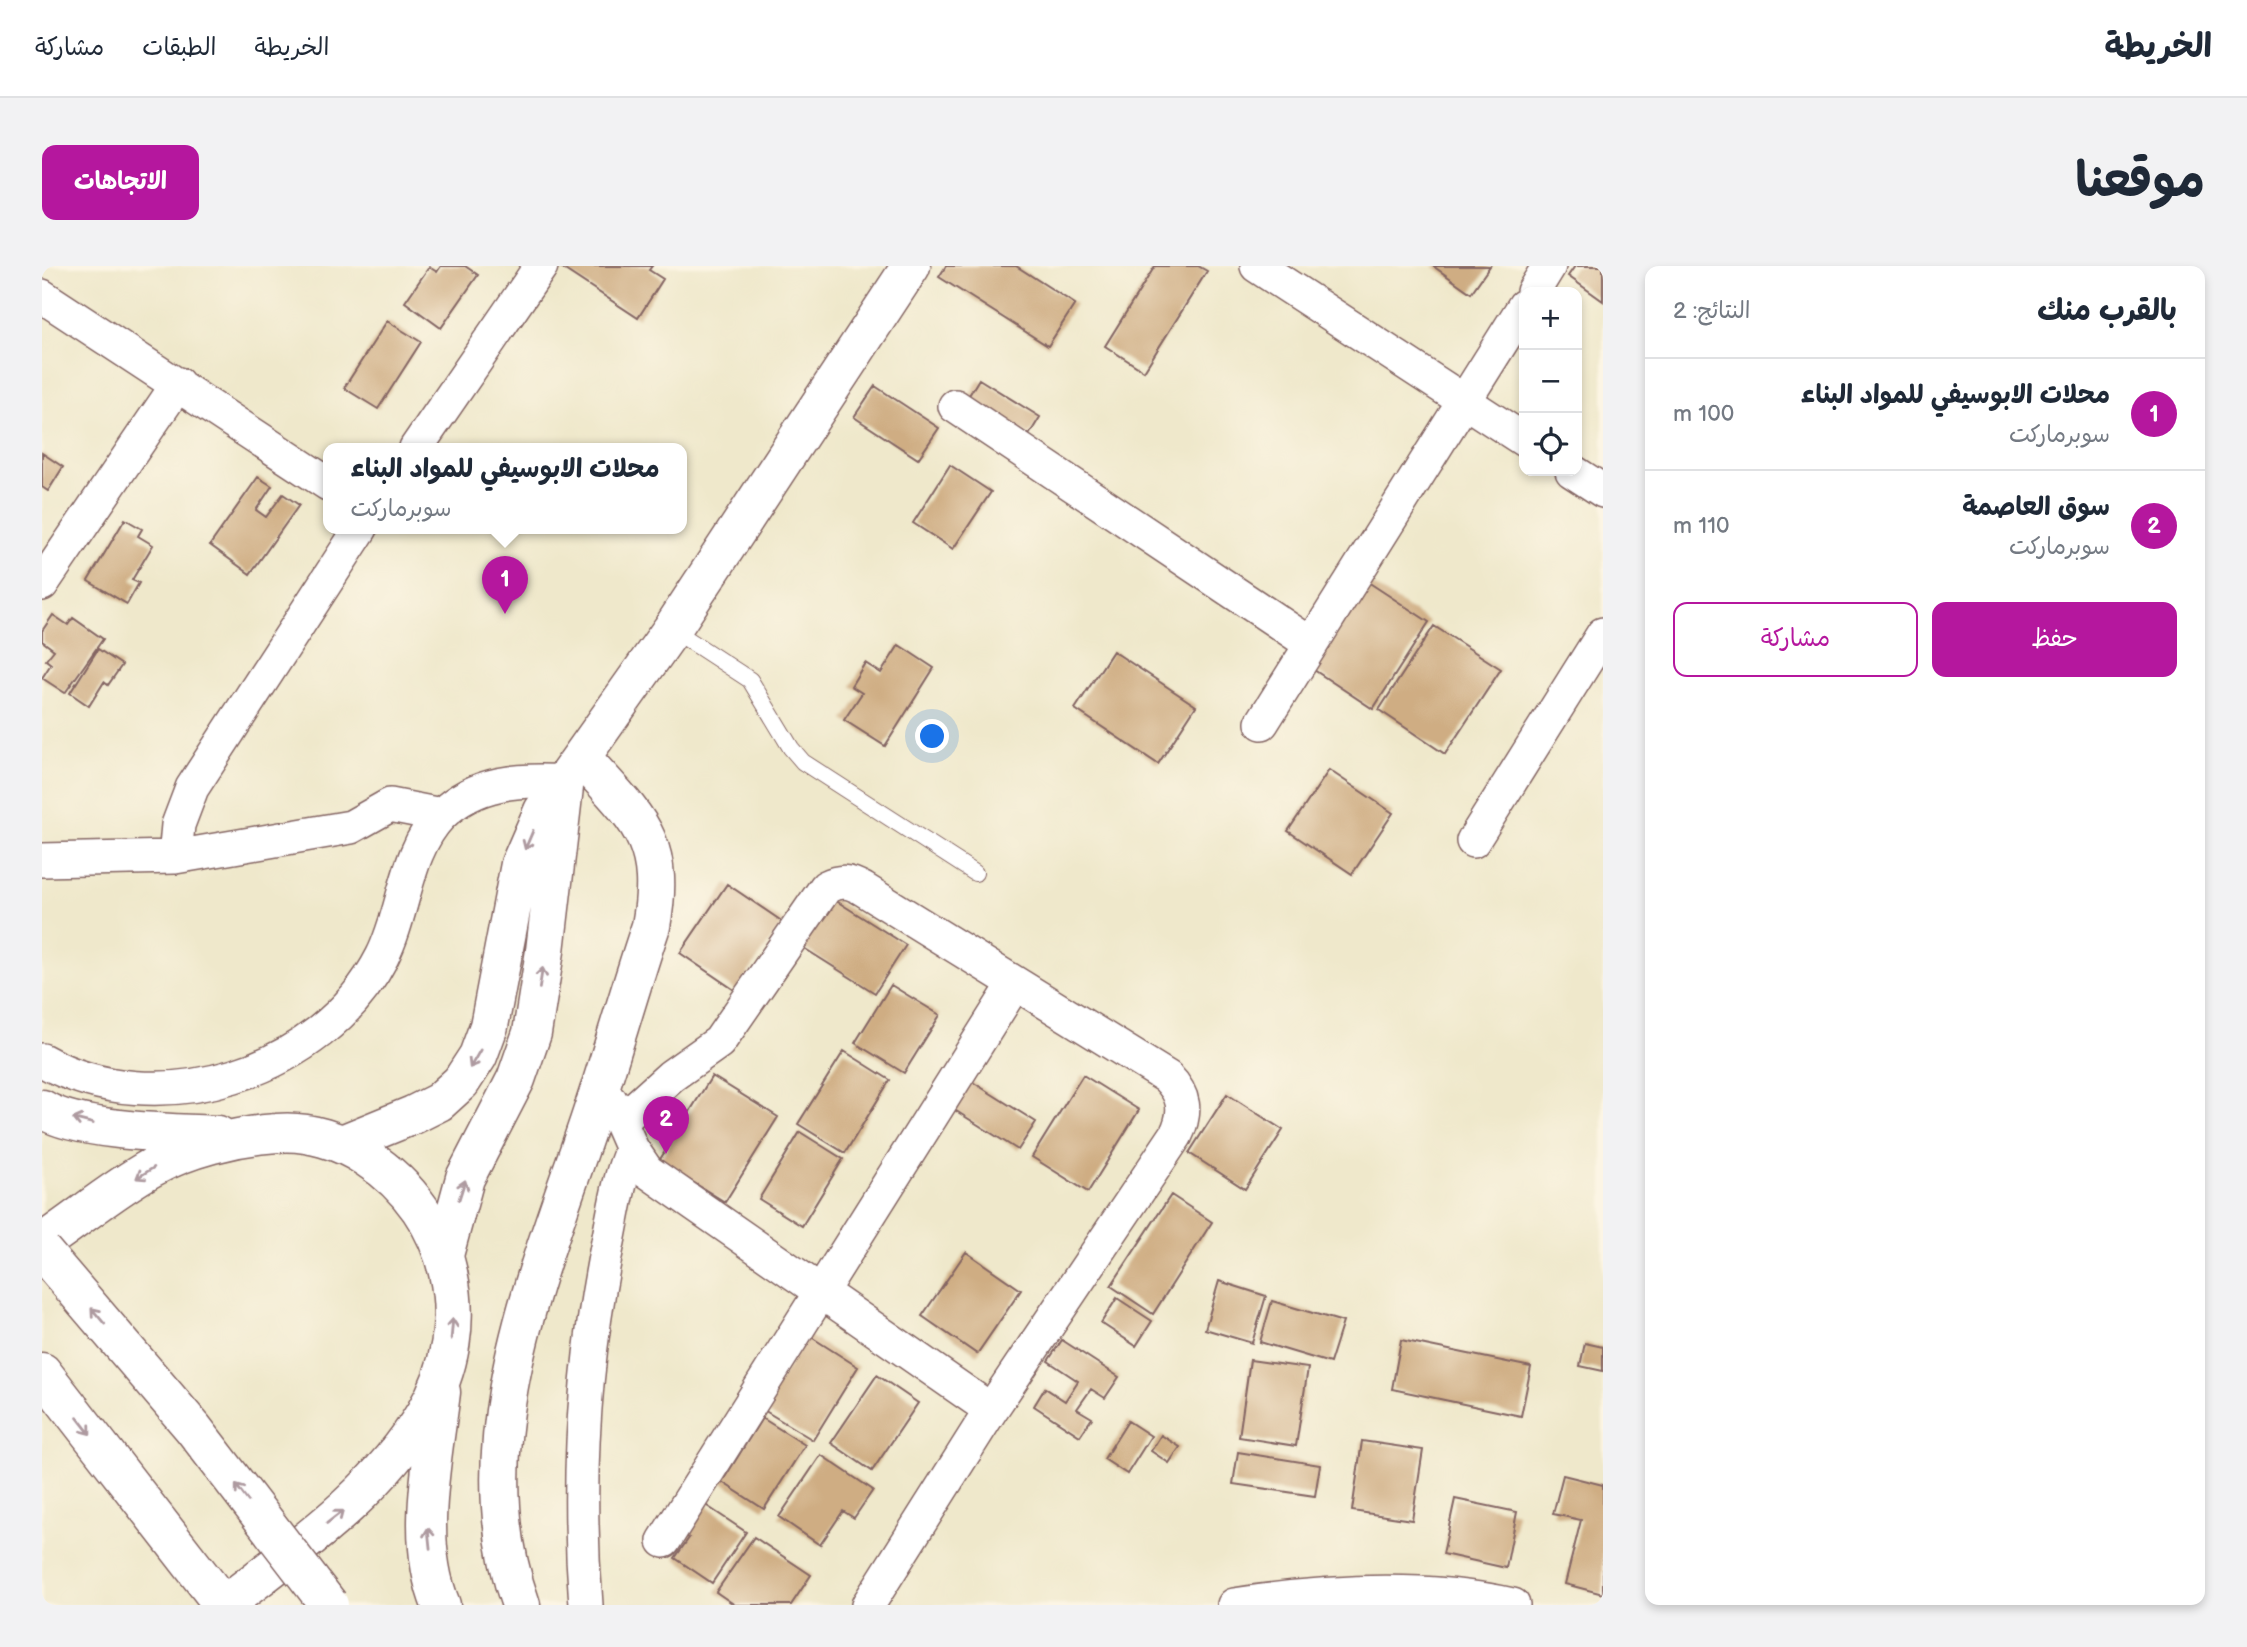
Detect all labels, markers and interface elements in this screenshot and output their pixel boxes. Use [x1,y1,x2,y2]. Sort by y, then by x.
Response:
text: الخريطة [2105,27,2212,67]
text: مشاركة [35,33,104,62]
text: الطبقات [142,33,217,62]
text: الخريطة [255,33,329,62]
button: الاتجاهات [42,145,199,220]
text: موقعنا [2075,152,2205,211]
map controls [1519,287,1582,476]
button: + [1519,287,1582,350]
text: بالقرب منك [2037,293,2177,329]
text: النتائج: 2 [1673,297,1751,325]
button: − [1519,350,1582,413]
text: محلات الابوسيفي للمواد البناء [1801,380,2110,411]
text: 100 m [1673,400,1734,428]
text: 1 [2149,400,2159,428]
button: locate [1519,413,1582,476]
text: سوبرماركت [2009,421,2110,449]
popup [323,443,687,534]
text: محلات الابوسيفي للمواد البناء [350,454,660,485]
text: سوق العاصمة [1962,492,2110,523]
text: سوبرماركت [350,495,451,523]
text: 110 m [1673,512,1730,540]
text: 2 [2147,512,2161,540]
text: سوبرماركت [2009,533,2110,561]
pin: 1 [482,556,528,614]
button: مشاركة [1673,602,1918,677]
button: حفظ [1932,602,2177,677]
your location [915,719,949,753]
one-way arrow [522,828,535,850]
one-way arrow [535,967,548,990]
one-way arrow [468,1049,482,1069]
pin: 2 [643,1096,689,1154]
one-way arrow [72,1114,95,1127]
one-way arrow [136,1166,156,1180]
one-way arrow [456,1179,469,1201]
one-way arrow [90,1308,106,1326]
one-way arrow [446,1318,459,1341]
one-way arrow [77,1416,92,1434]
one-way arrow [235,1484,250,1502]
one-way arrow [326,1510,344,1525]
one-way arrow [422,1527,435,1550]

